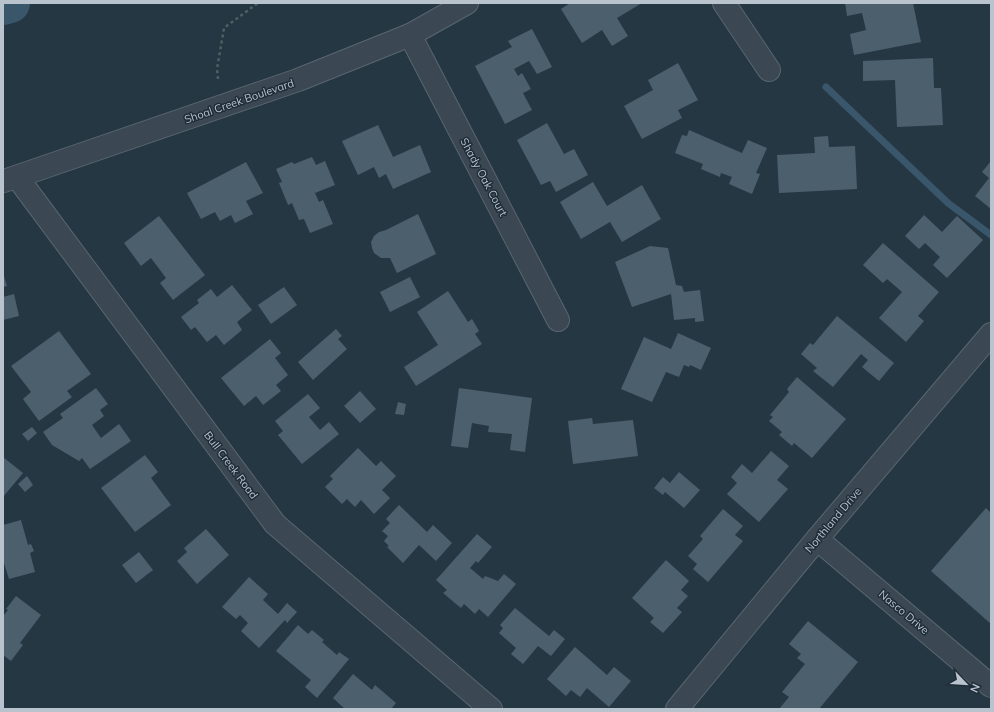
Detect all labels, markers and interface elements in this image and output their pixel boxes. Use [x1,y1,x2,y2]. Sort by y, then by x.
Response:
street label: Shoal Creek Boulevard [182,76,296,126]
street label: Shady Oak Court [457,135,511,219]
street label: Bull Creek Road [201,428,261,502]
street label: Northland Drive [802,485,864,555]
street label: Nasco Drive [876,587,932,637]
north arrow [946,664,986,704]
text: N [967,682,983,695]

